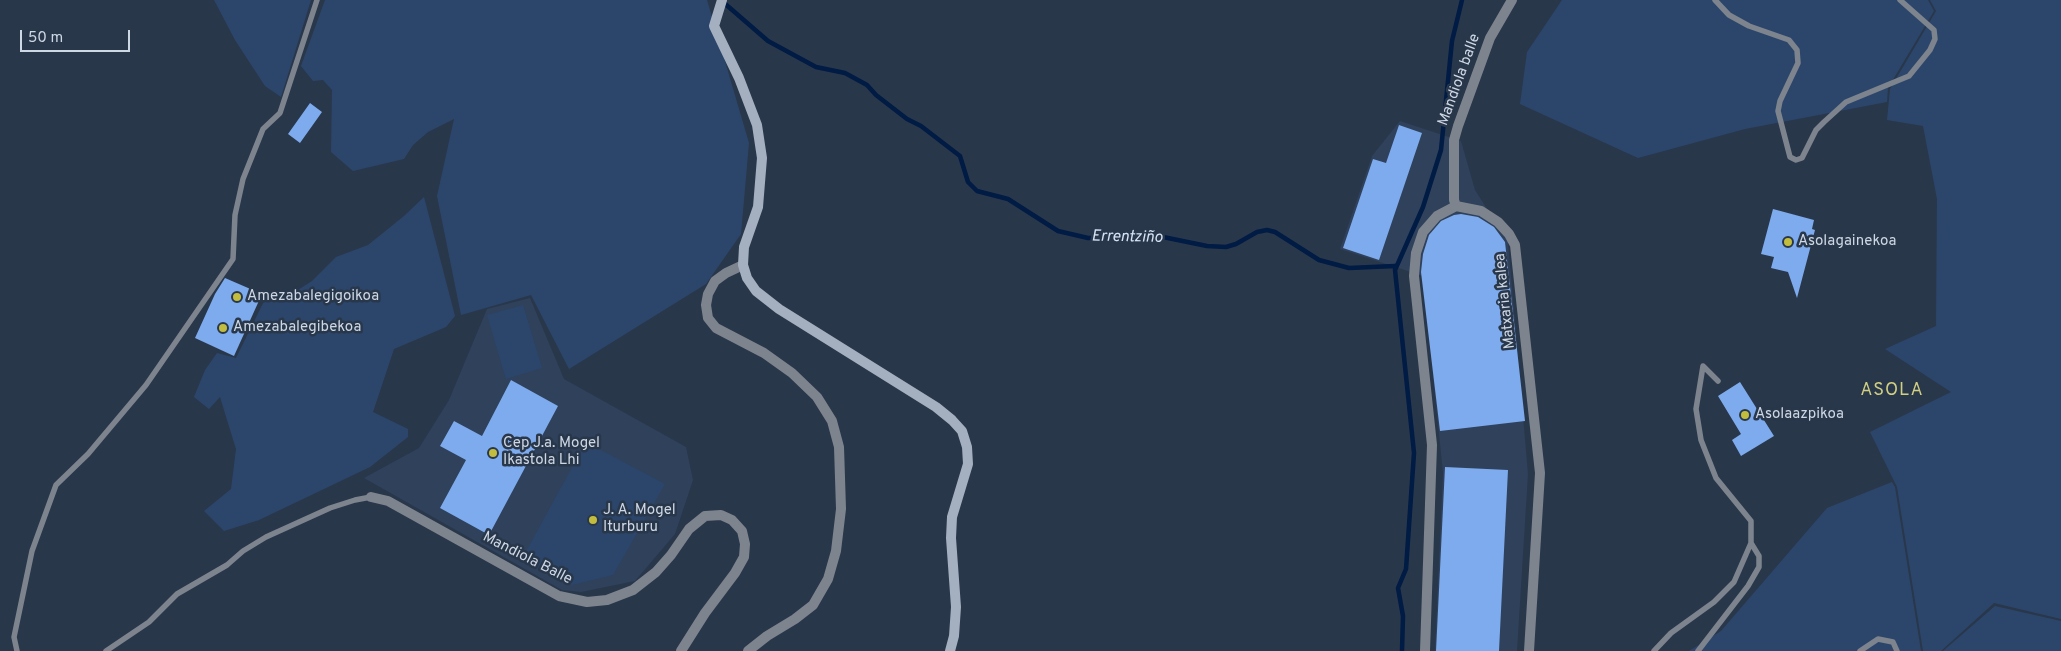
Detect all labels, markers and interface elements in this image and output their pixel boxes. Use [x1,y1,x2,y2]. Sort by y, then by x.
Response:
scale bar [22,20,132,52]
text: 50 m [28,29,63,48]
street label: Mandiola balle [1435,31,1485,129]
water label: Errentziño [1091,228,1163,248]
place label: Asolagainekoa [1798,233,1896,251]
marker: Asolagainekoa [1782,236,1794,248]
street label: Matxaria kalea [1492,252,1520,350]
place label: Amezabalegigoikoa [247,288,379,306]
marker: Amezabalegigoikoa [231,291,243,303]
place label: Amezabalegibekoa [233,319,361,337]
marker: Amezabalegibekoa [217,322,229,334]
district label: ASOLA [1860,380,1924,402]
place label: Asolaazpikoa [1755,406,1844,424]
marker: Asolaazpikoa [1739,409,1751,421]
place label: Cep J.a. Mogel Ikastola Lhi [503,435,600,470]
marker: Cep J.a. Mogel Ikastola Lhi [487,447,499,459]
place label: J. A. Mogel Iturburu [603,502,676,537]
marker: J. A. Mogel Iturburu [587,514,599,526]
street label: Mandiola Balle [479,529,575,589]

